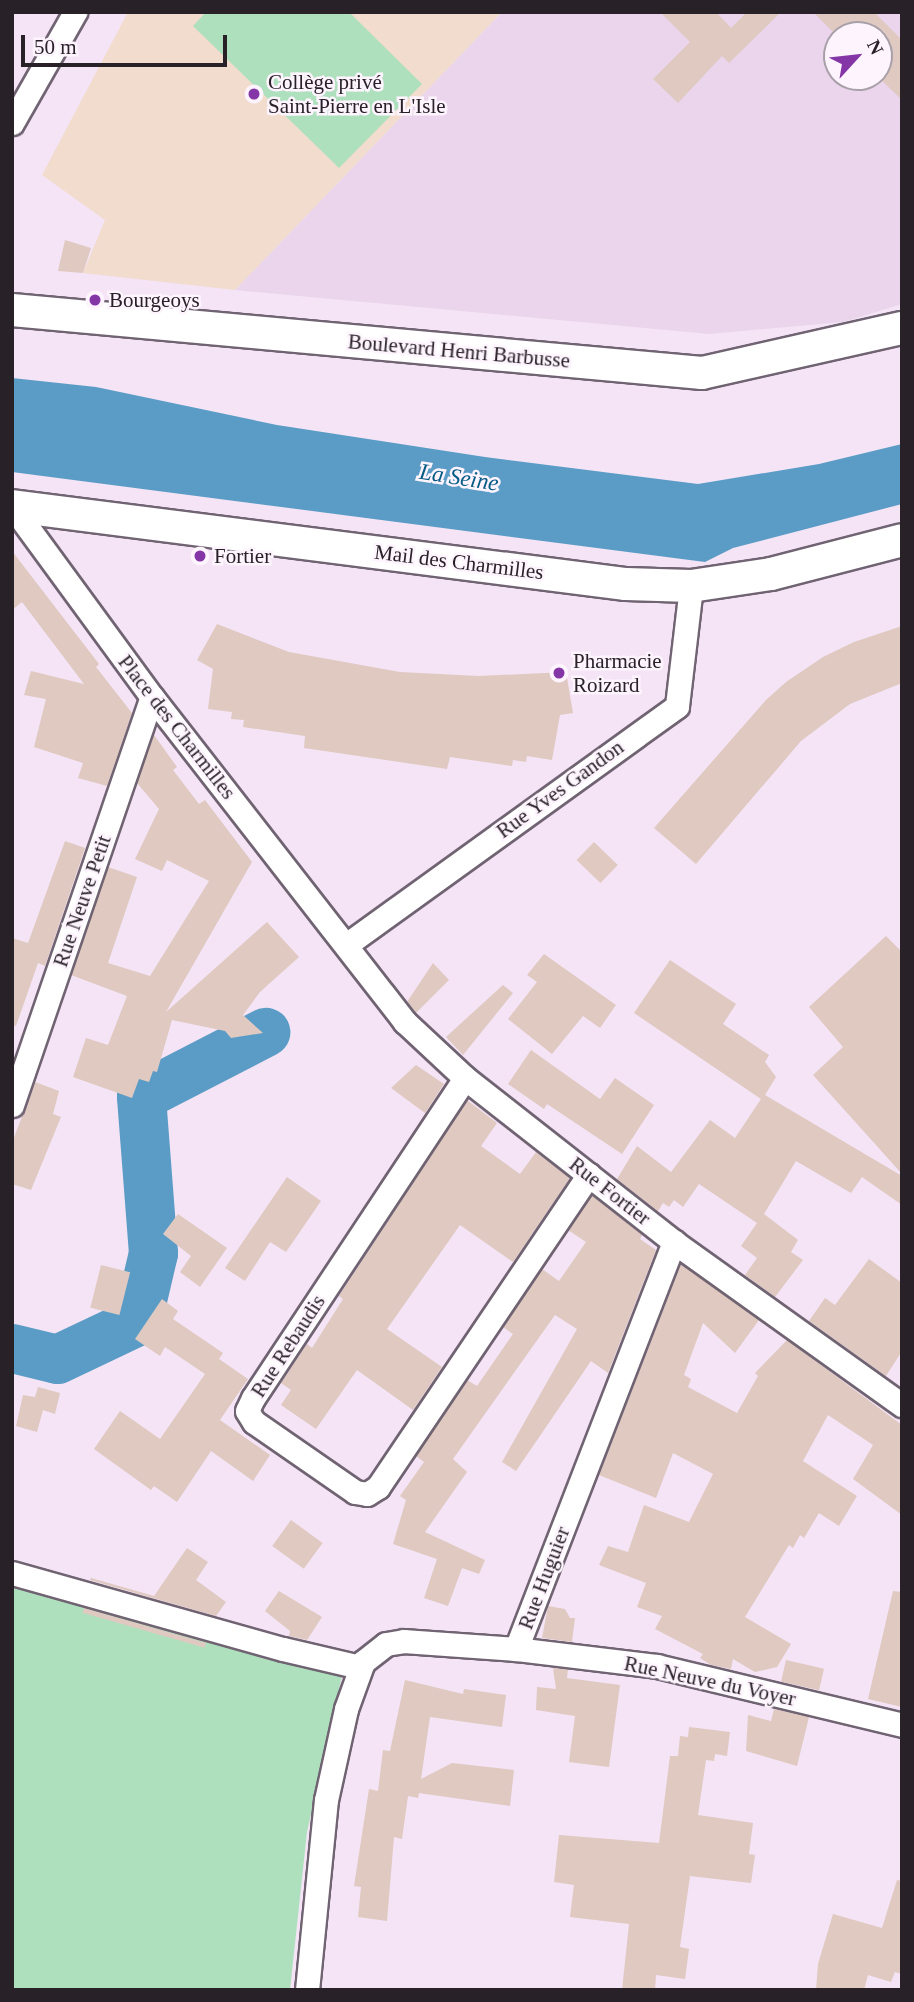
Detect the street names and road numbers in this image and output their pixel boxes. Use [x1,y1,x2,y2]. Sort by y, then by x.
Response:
street label: Boulevard Henri Barbusse [347,329,571,373]
street label: Mail des Charmilles [373,539,545,585]
street label: Place des Charmilles [113,650,241,804]
street label: Rue Yves Gandon [491,734,629,844]
street label: Rue Neuve Petit [48,832,116,970]
street label: Rue Fortier [564,1151,656,1231]
street label: Rue Rebaudis [246,1290,330,1402]
street label: Rue Huguier [513,1523,575,1633]
street label: Rue Neuve du Voyer [622,1650,798,1712]

